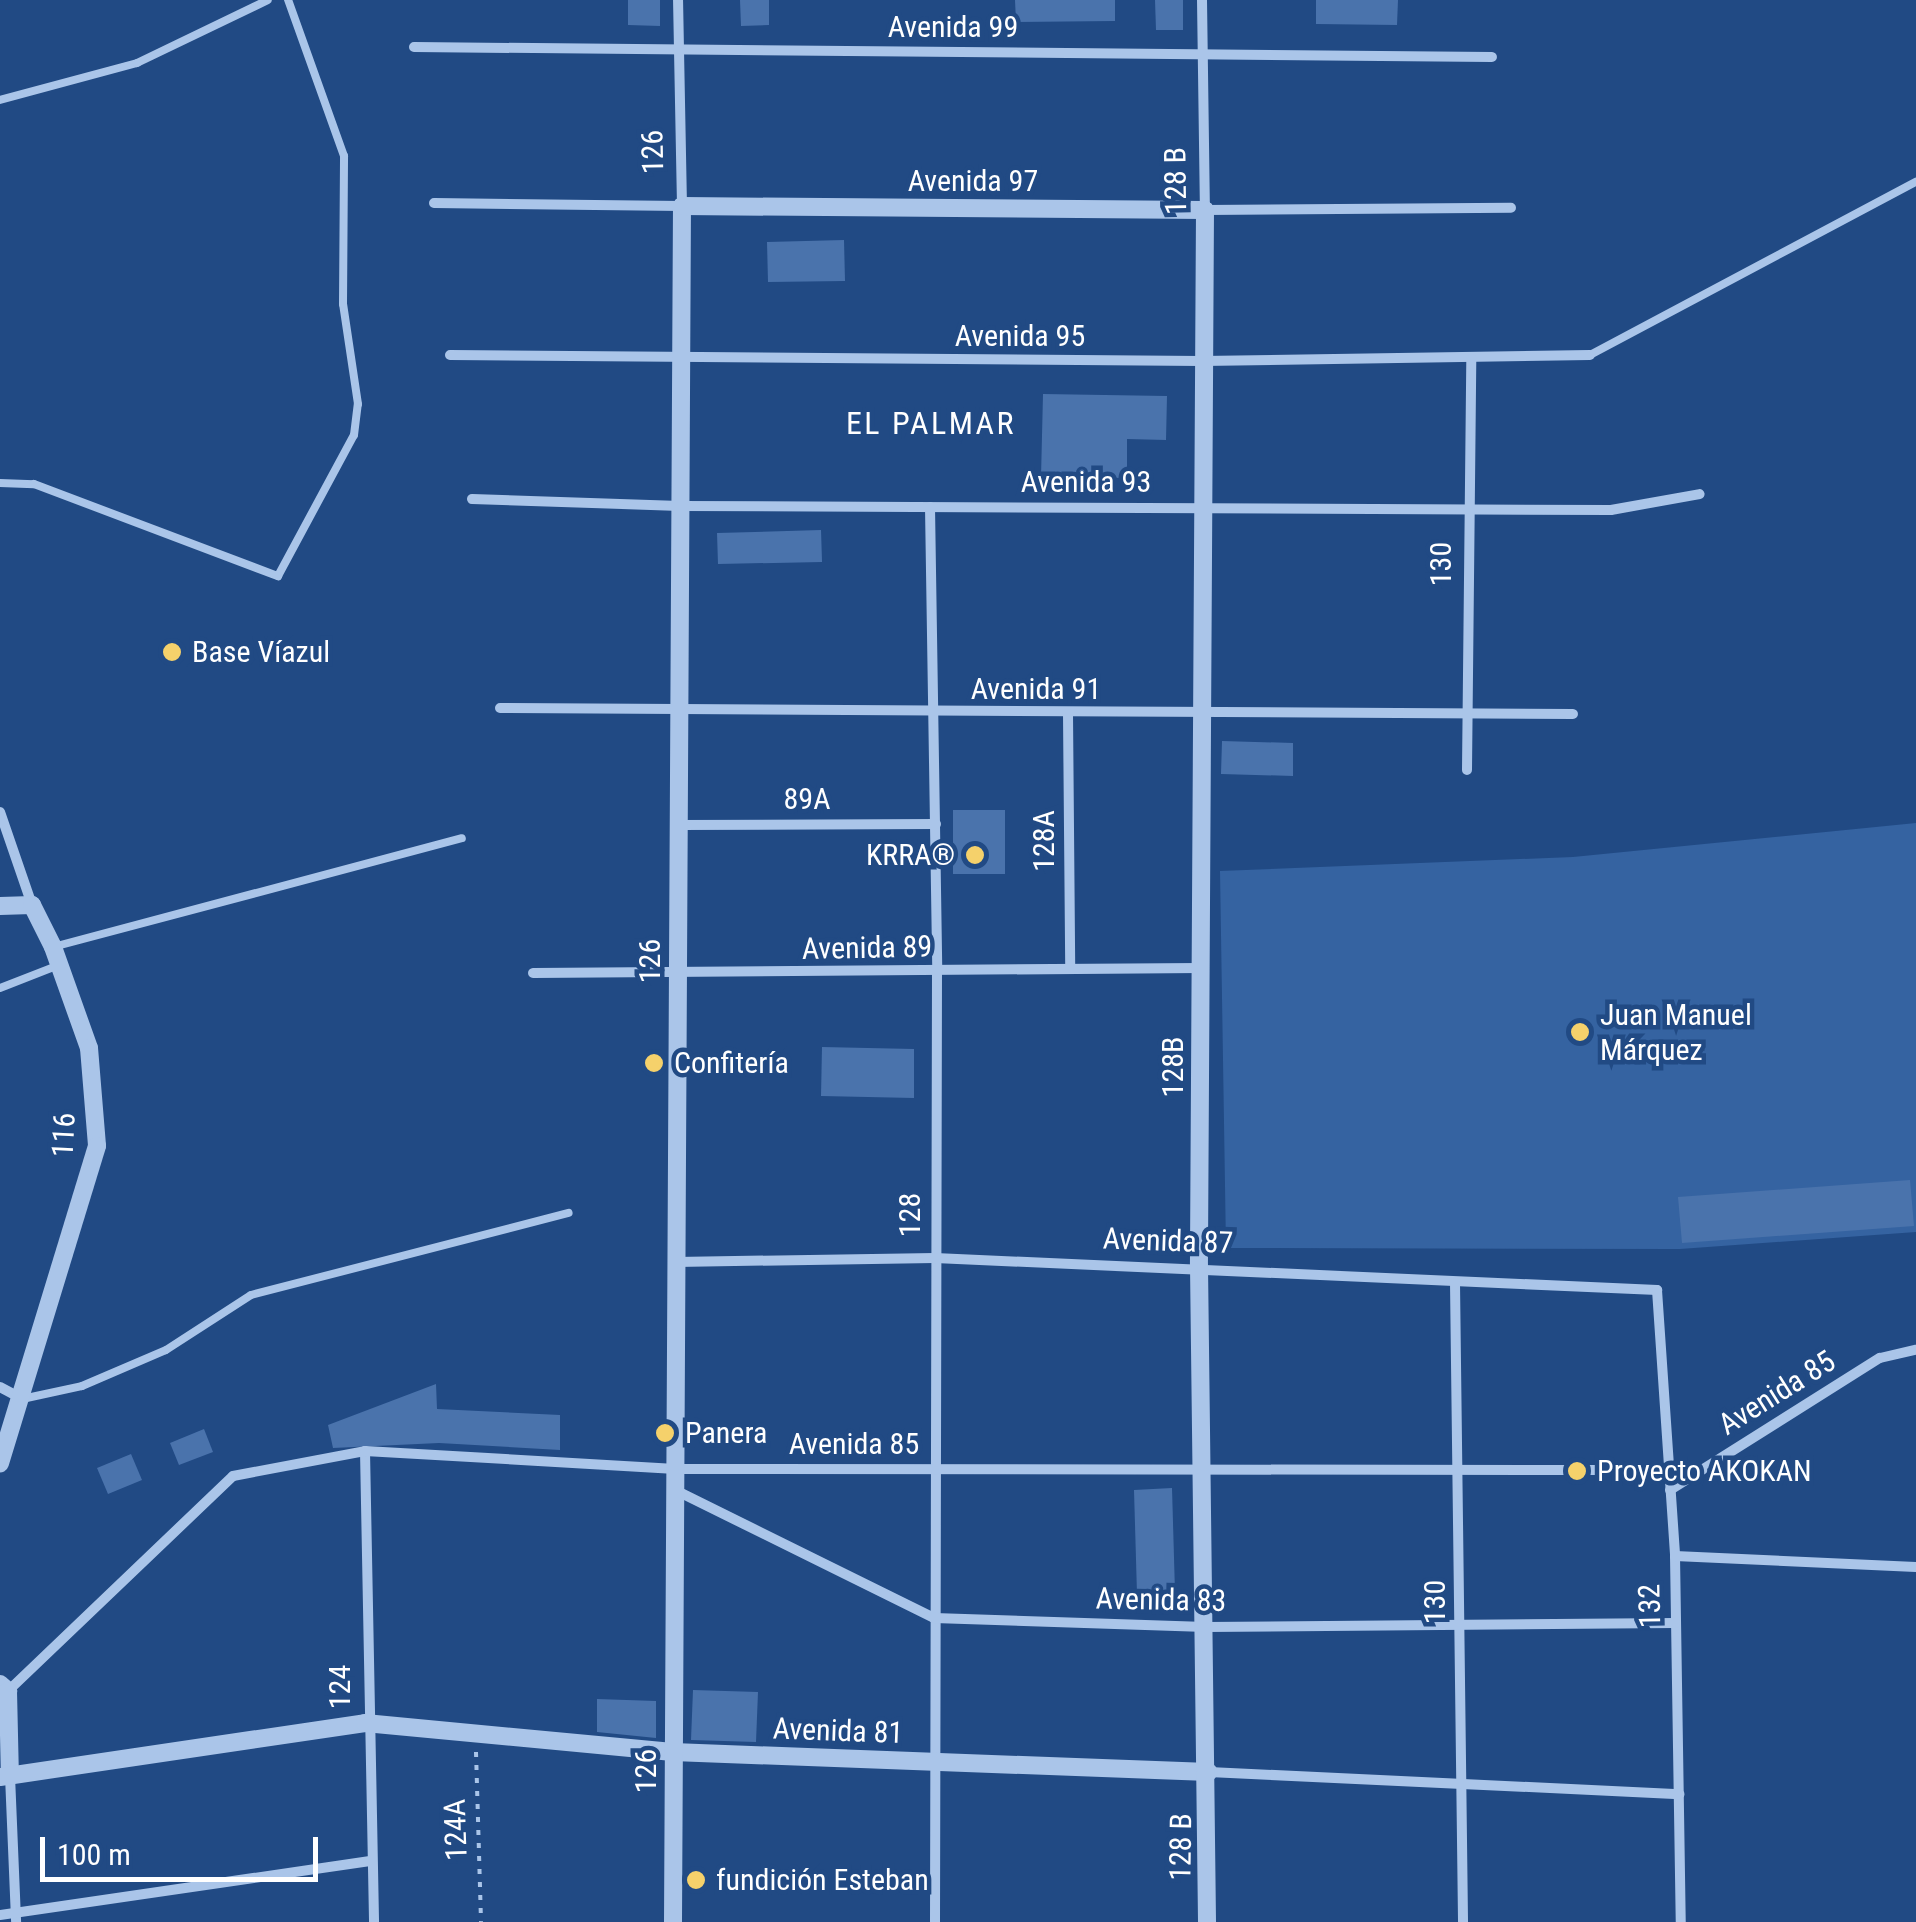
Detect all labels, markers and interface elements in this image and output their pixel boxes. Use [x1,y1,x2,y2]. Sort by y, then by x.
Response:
street label: Avenida 99 [888,9,1018,45]
street label: 126 [635,129,671,175]
street label: 128 B [1157,147,1195,215]
street label: Avenida 97 [908,163,1038,199]
street label: Avenida 95 [955,318,1085,354]
district label: EL PALMAR [846,404,1016,442]
street label: Avenida 93 [1021,464,1151,500]
street label: 130 [1423,542,1459,586]
place label: Base Víazul [192,634,330,670]
marker: Base Víazul [161,641,183,663]
street label: Avenida 91 [971,671,1101,707]
street label: 89A [784,781,830,817]
street label: 128A [1026,810,1062,872]
place label: KRRA® [866,837,955,873]
marker: KRRA® [964,844,986,866]
street label: Avenida 89 [801,929,933,967]
street label: 126 [632,939,668,983]
place label: Juan Manuel Márquez [1600,997,1752,1068]
marker: Juan Manuel Márquez [1569,1021,1591,1043]
street label: 128B [1155,1037,1191,1097]
place label: Confitería [674,1045,789,1081]
marker: Confitería [643,1052,665,1074]
street label: 116 [45,1112,83,1158]
street label: 128 [892,1193,928,1237]
street label: Avenida 87 [1102,1221,1234,1261]
street label: Avenida 85 [1712,1343,1842,1443]
place label: Panera [685,1415,767,1451]
marker: Panera [654,1422,676,1444]
street label: Avenida 85 [789,1426,919,1462]
place label: Proyecto AKOKAN [1597,1453,1812,1489]
marker: Proyecto AKOKAN [1566,1460,1588,1482]
street label: 130 [1417,1580,1453,1624]
street label: Avenida 83 [1095,1581,1227,1619]
street label: 132 [1632,1583,1668,1629]
street label: 124 [322,1665,358,1709]
street label: Avenida 81 [772,1711,904,1751]
street label: 126 [628,1749,664,1793]
street label: 124A [437,1799,475,1861]
street label: 128 B [1162,1813,1200,1881]
scale bar [45,1817,322,1879]
text: 100 m [57,1837,131,1872]
place label: fundición Esteban [716,1862,929,1898]
marker: fundición Esteban [685,1869,707,1891]

